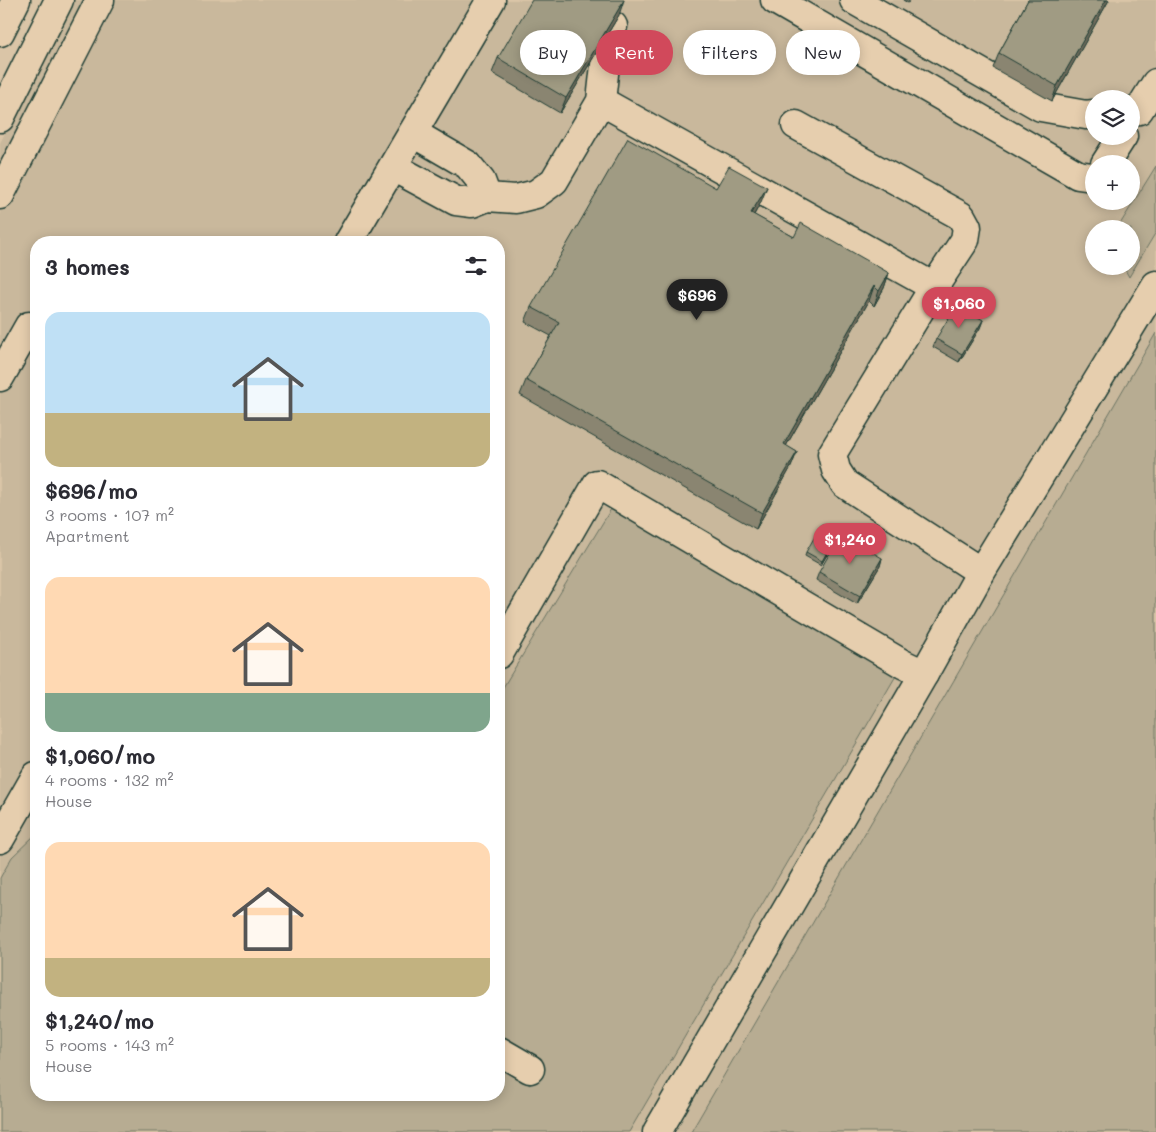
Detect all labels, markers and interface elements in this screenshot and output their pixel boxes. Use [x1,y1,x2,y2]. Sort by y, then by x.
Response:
chip: Buy [520,30,586,75]
chip: Rent [596,30,673,75]
chip: Filters [683,30,776,75]
chip: New [786,30,860,75]
map controls [1085,90,1140,275]
button: layers [1085,90,1140,145]
button: + [1085,155,1140,210]
button: − [1085,220,1140,275]
icon: filters [462,252,490,280]
text: 3 homes [45,253,130,280]
pin: $696 [667,278,727,321]
text: $696 [678,284,716,305]
pin: $1,060 [918,286,1000,329]
text: $1,060 [933,292,985,313]
icon: home [223,344,313,434]
text: $696/mo [45,477,138,504]
text: 3 rooms · 107 m² [45,504,174,525]
pin: $1,240 [809,522,891,565]
text: Apartment [45,525,130,546]
text: $1,240 [824,528,876,549]
icon: home [223,609,313,699]
text: $1,060/mo [45,742,155,769]
text: 4 rooms · 132 m² [45,769,174,790]
text: House [45,790,92,811]
icon: home [223,874,313,964]
text: $1,240/mo [45,1007,154,1034]
text: 5 rooms · 143 m² [45,1034,174,1055]
text: House [45,1055,92,1076]

